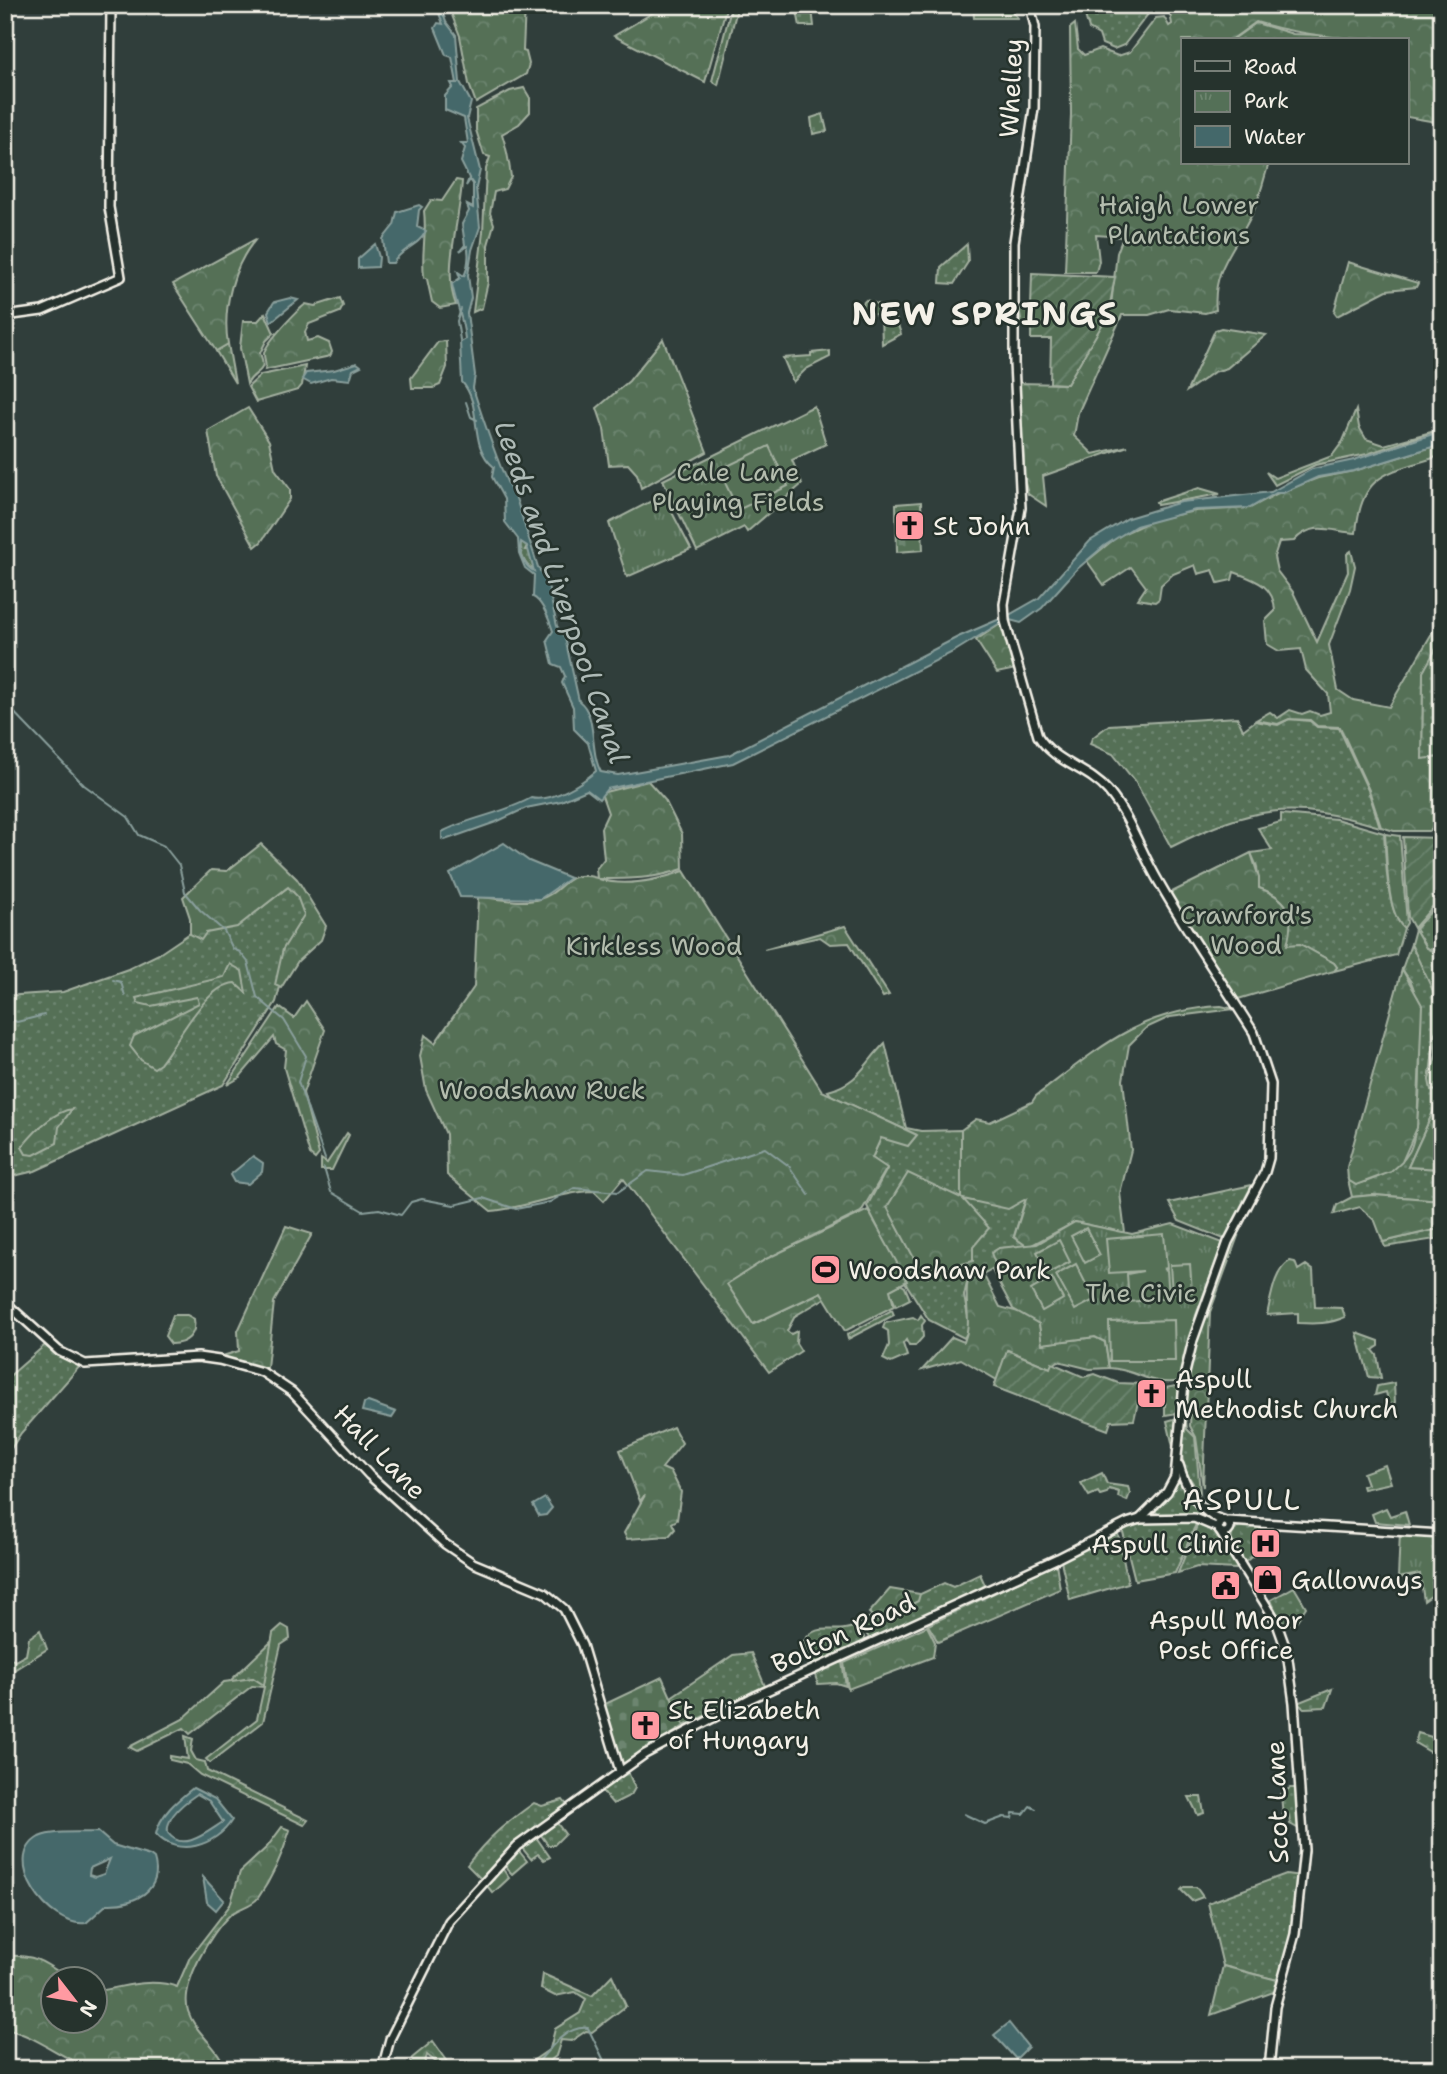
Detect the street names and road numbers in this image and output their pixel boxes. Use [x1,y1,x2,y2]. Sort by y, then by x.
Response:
street label: Whelley [990,37,1031,139]
street label: Hall Lane [326,1396,435,1507]
street label: Bolton Road [765,1584,920,1681]
street label: Scot Lane [1257,1740,1296,1864]

